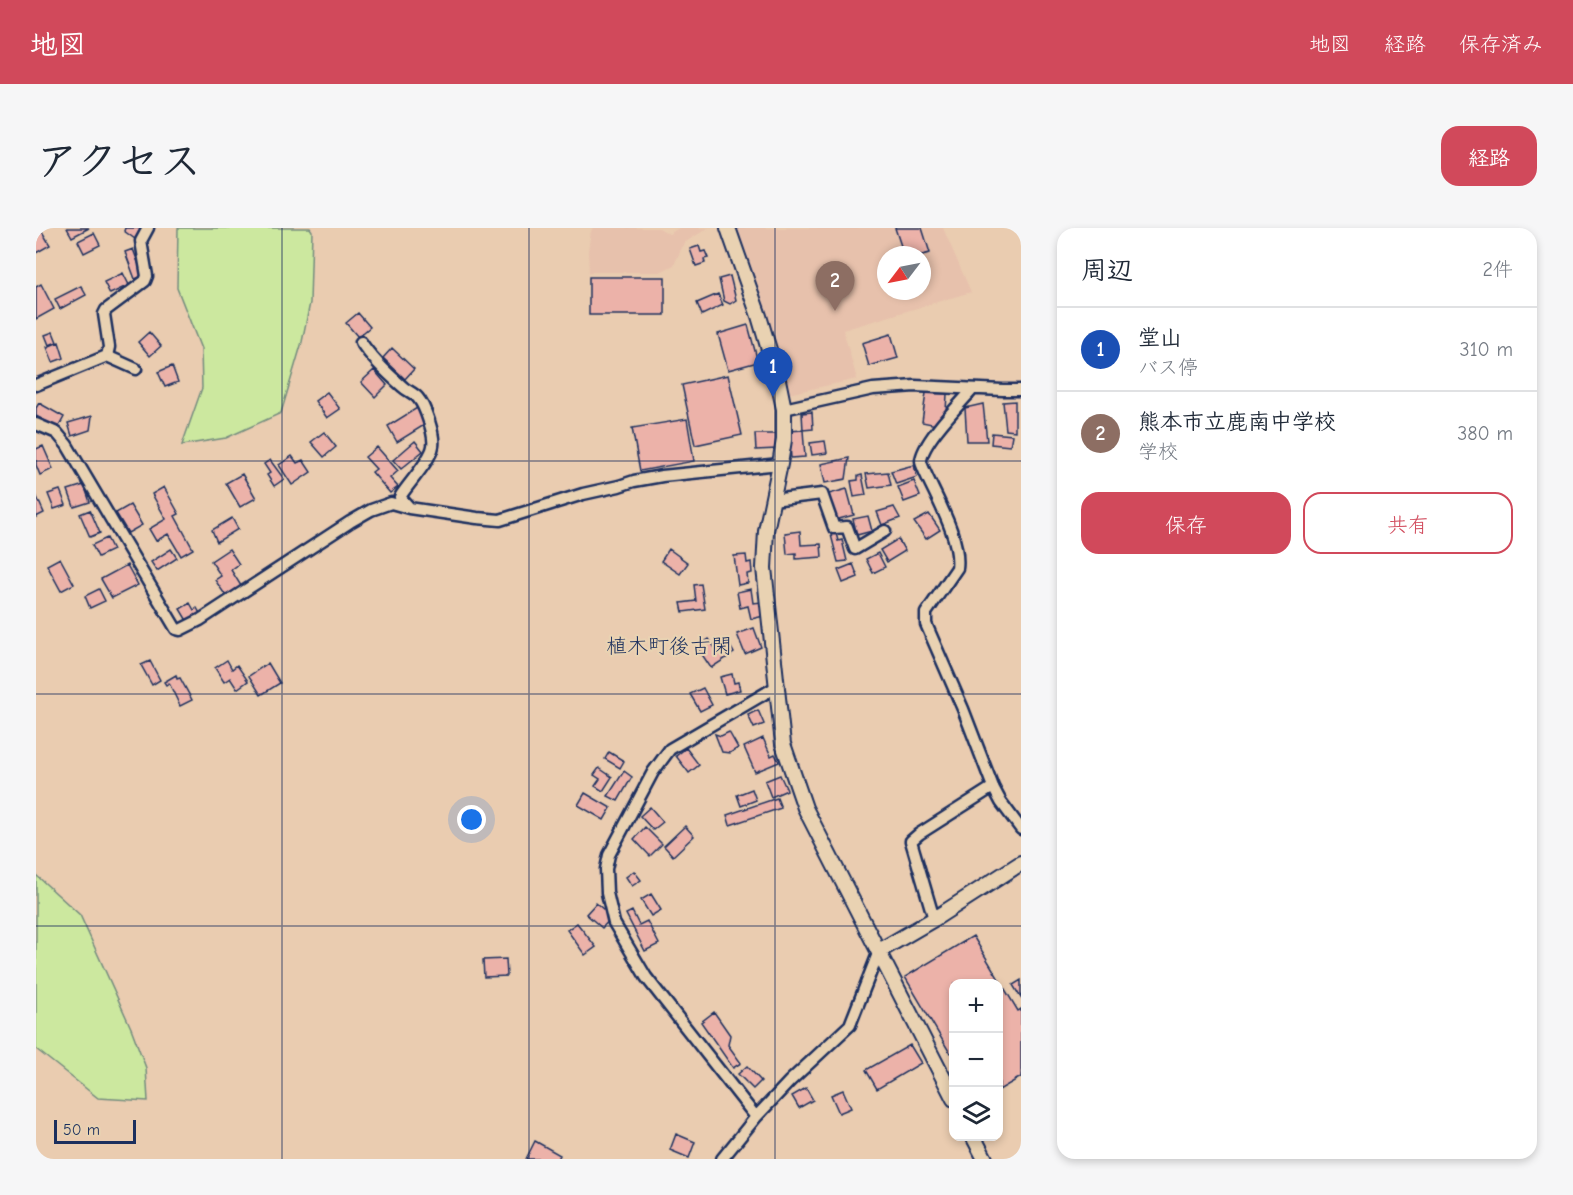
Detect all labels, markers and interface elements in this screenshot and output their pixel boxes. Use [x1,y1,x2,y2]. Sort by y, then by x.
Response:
text: 地図 [30,29,86,61]
text: 地図 [1309,32,1351,56]
text: 経路 [1384,32,1426,56]
text: 保存済み [1459,32,1543,56]
button: 経路 [1441,126,1537,186]
text: アクセス [36,137,201,186]
north arrow [877,246,931,300]
text: 周辺 [1081,256,1133,286]
text: 2件 [1483,258,1513,281]
pin: 2 [816,262,854,311]
text: 堂山 [1138,325,1182,351]
text: 1 [1097,338,1104,361]
text: 310 m [1460,338,1513,361]
pin: 1 [754,348,792,397]
text: バス停 [1138,356,1198,379]
text: 熊本市立鹿南中学校 [1138,409,1336,435]
text: 2 [1096,422,1105,445]
text: 380 m [1457,422,1513,445]
text: 学校 [1138,440,1178,463]
button: 保存 [1081,492,1291,554]
button: 共有 [1303,492,1513,554]
district label: 植木町後古閑 [606,634,732,658]
your location [457,805,486,834]
map controls [949,979,1003,1141]
button: + [949,979,1003,1033]
button: − [949,1033,1003,1087]
button: layers [949,1087,1003,1141]
scale bar [54,1117,136,1144]
text: 50 m [63,1121,100,1139]

